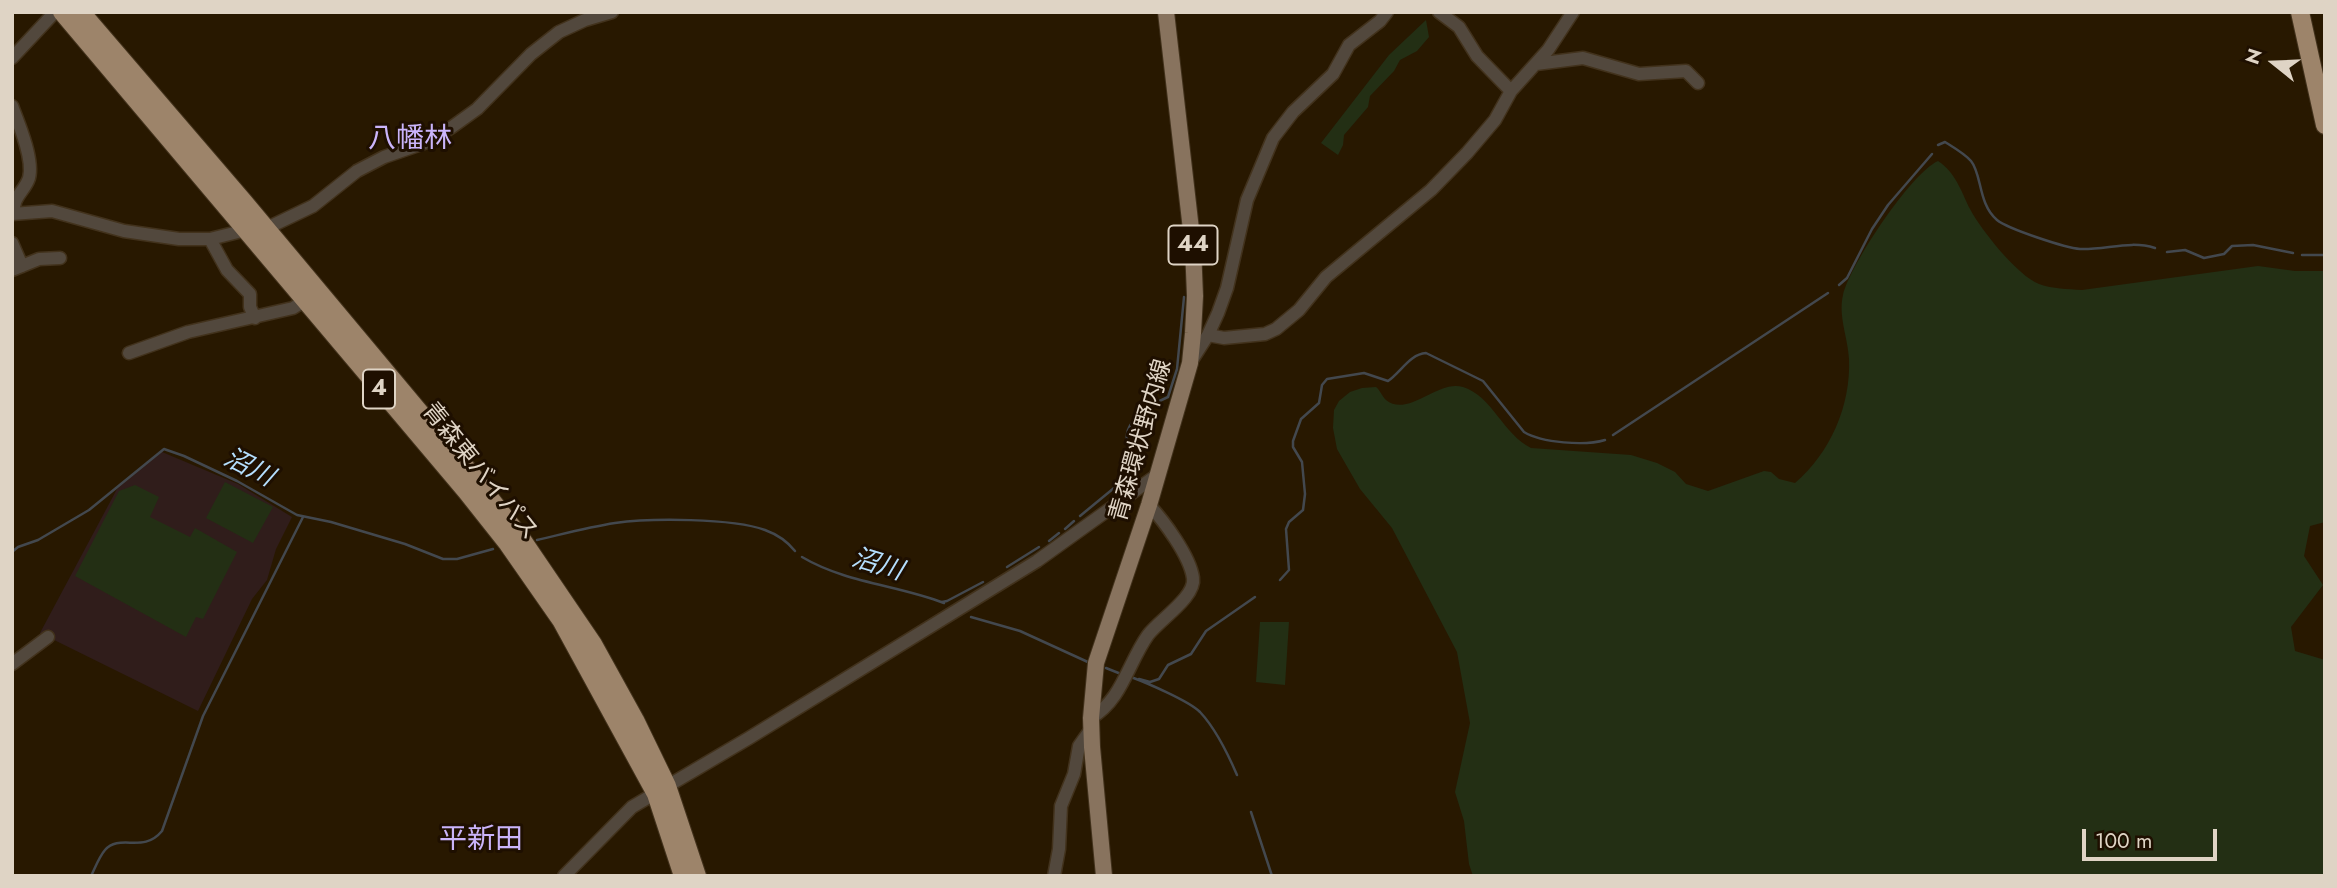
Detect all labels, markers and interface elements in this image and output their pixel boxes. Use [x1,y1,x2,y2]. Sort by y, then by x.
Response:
north arrow [2239,28,2309,98]
text: N [2238,45,2269,68]
district label: 八幡林 [368,123,452,157]
road number: 44 [1168,226,1218,264]
street label: 青森環状野内線 [1105,356,1179,526]
road number: 4 [363,370,395,408]
street label: 青森東バイパス [415,398,543,546]
water label: 沼川 [218,443,278,495]
water label: 沼川 [848,543,906,589]
scale bar [2085,814,2220,858]
district label: 平新田 [439,824,523,858]
text: 100 m [2095,826,2152,856]

